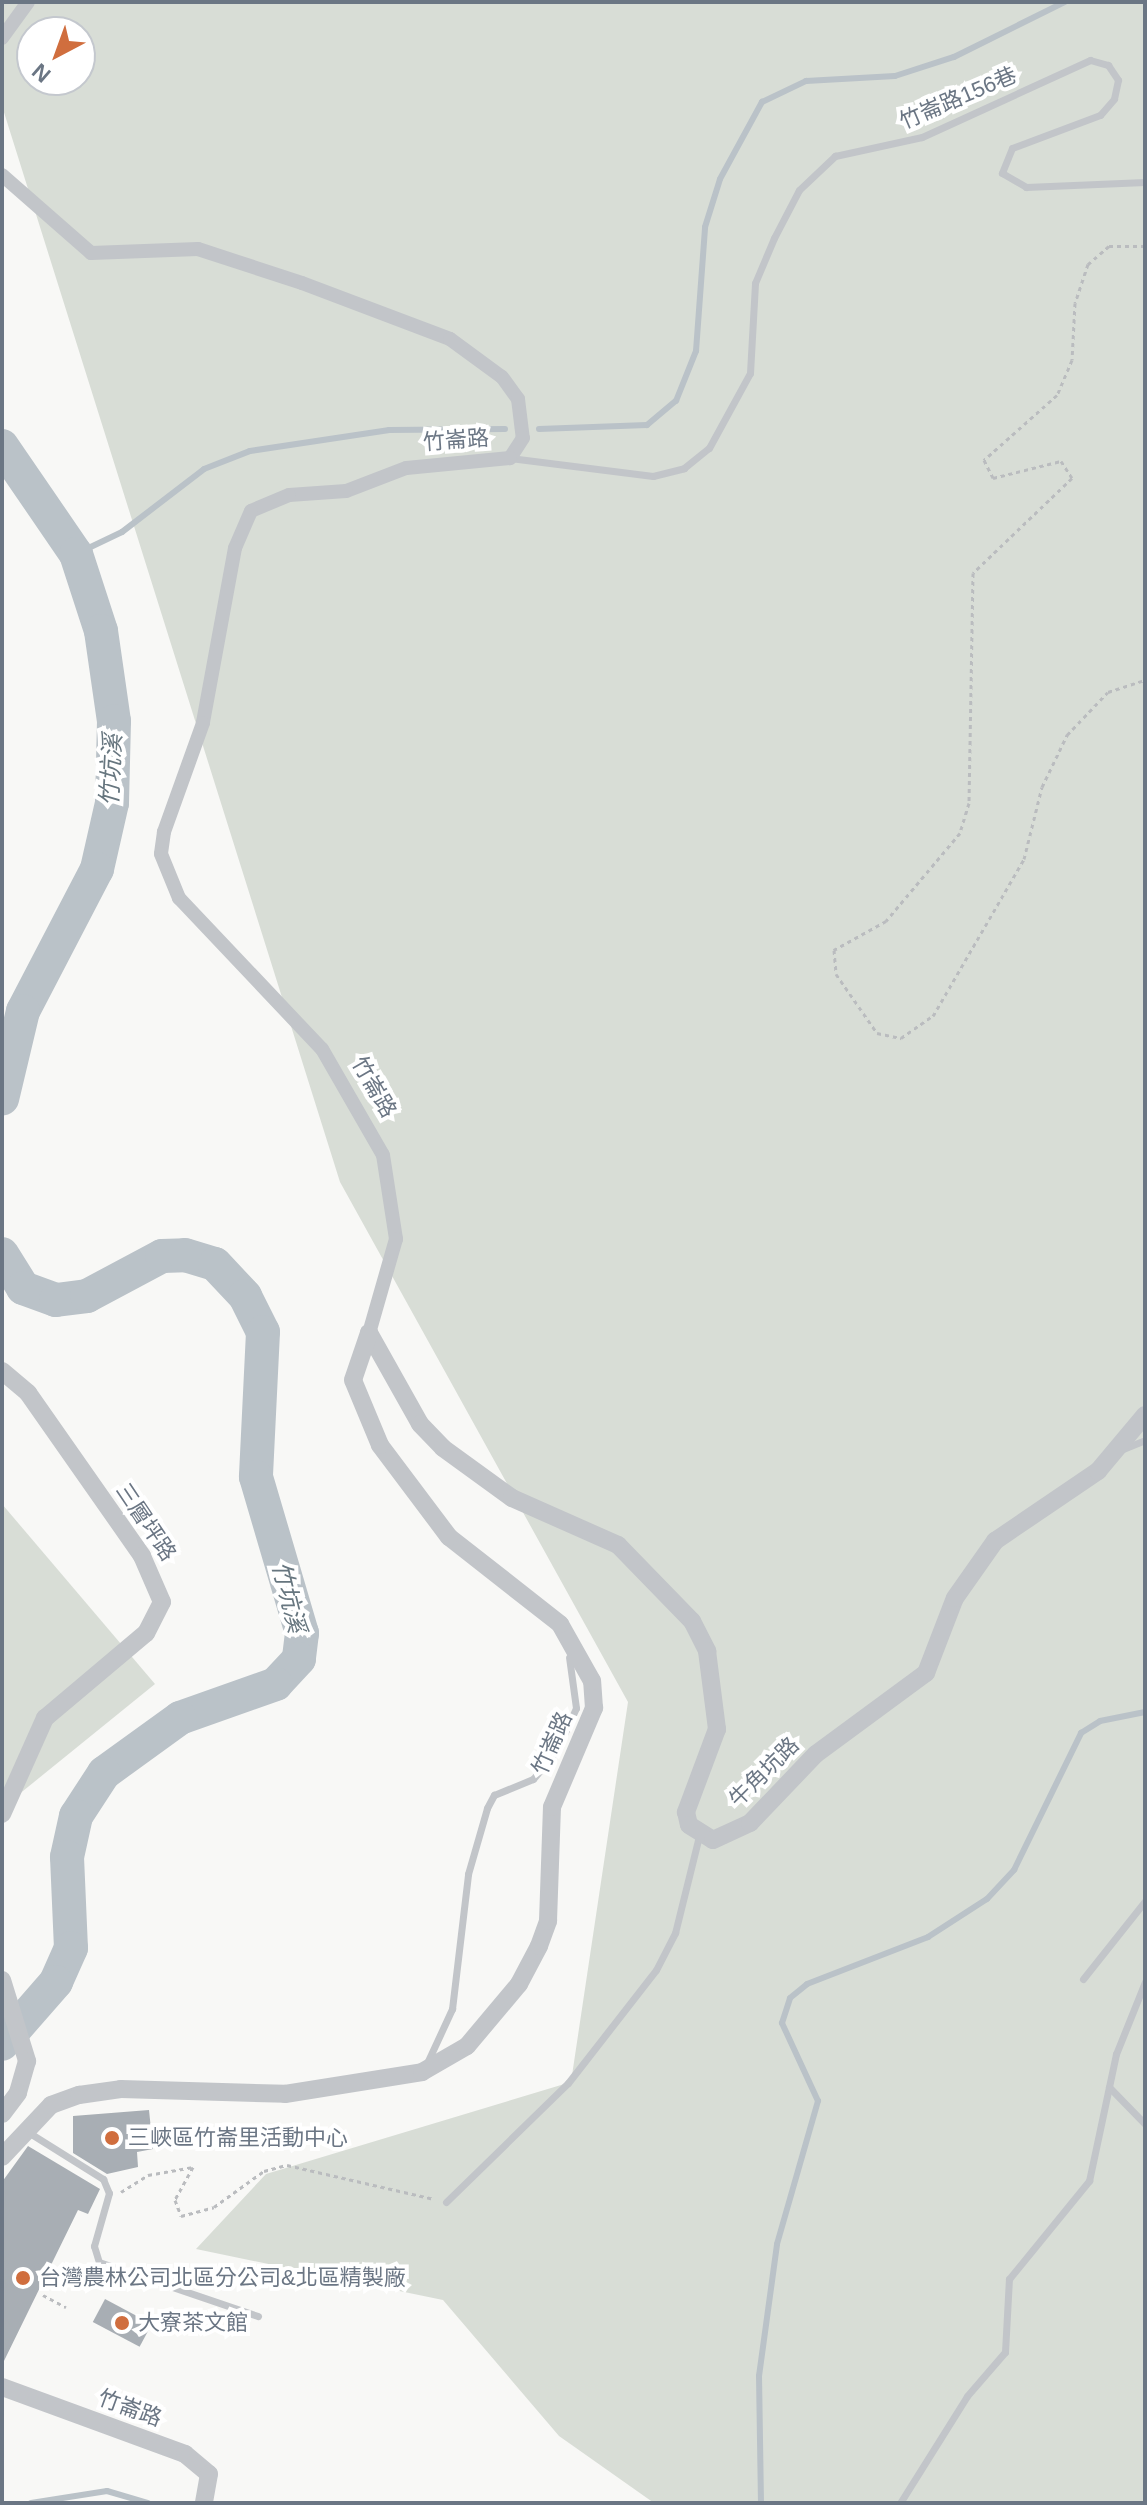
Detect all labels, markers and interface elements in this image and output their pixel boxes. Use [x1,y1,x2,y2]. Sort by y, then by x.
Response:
north arrow [16,16,96,96]
text: N [27,58,55,88]
street label: 竹崙路156巷 [895,61,1021,135]
street label: 竹崙路 [422,425,490,455]
water label: 竹坑溪 [95,733,127,807]
street label: 竹崙路 [346,1052,402,1122]
street label: 三層坪路 [110,1478,182,1566]
water label: 竹坑溪 [266,1559,312,1635]
street label: 竹崙路 [527,1707,577,1779]
street label: 牛角坑路 [724,1732,804,1812]
place label: 三峽區竹崙里活動中心 [128,2125,348,2151]
marker: 三峽區竹崙里活動中心 [103,2129,121,2147]
place label: 台灣農林公司北區分公司&北區精製廠 [39,2265,406,2291]
marker: 台灣農林公司北區分公司&北區精製廠 [14,2269,32,2287]
place label: 大寮茶文館 [138,2310,248,2336]
marker: 大寮茶文館 [113,2314,131,2332]
street label: 竹崙路 [94,2384,166,2432]

